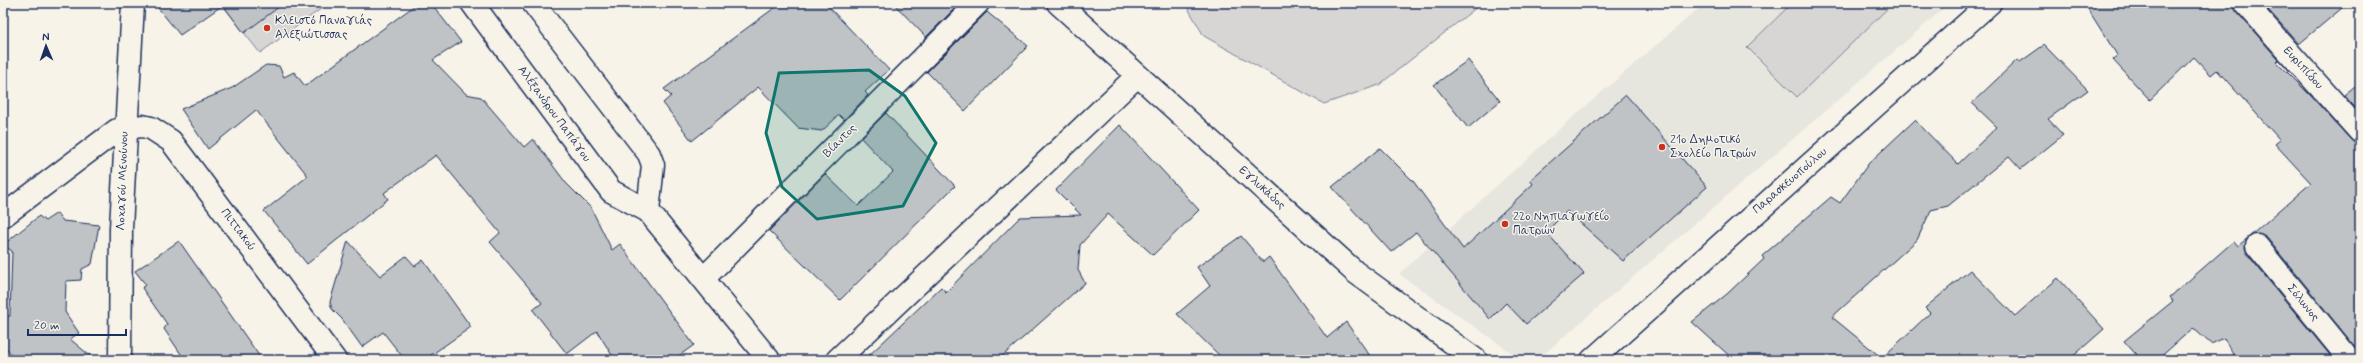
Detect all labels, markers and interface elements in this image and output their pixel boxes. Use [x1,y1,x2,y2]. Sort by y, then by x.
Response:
place label: Κλειστό Παναγιάς Αλεξιώτισσας [275,13,372,43]
marker: Κλειστό Παναγιάς Αλεξιώτισσας [262,23,272,33]
north arrow [26,26,66,66]
text: N [42,30,50,44]
street label: Ευριπίδου [2279,43,2327,93]
street label: Αλέξανδρου Παπάγου [514,62,595,166]
street label: Βίαντος [820,121,860,161]
street label: Λοχαγού Μενούνου [113,131,133,231]
place label: 21ο Δημοτικό Σχολείο Πατρών [1670,132,1756,162]
marker: 21ο Δημοτικό Σχολείο Πατρών [1657,142,1667,152]
street label: Παρασκευοπούλου [1749,144,1831,218]
street label: Εγλυκάδος [1235,163,1289,213]
street label: Πιττακού [217,205,259,255]
place label: 22ο Νηπιαγωγείο Πατρών [1513,209,1609,239]
marker: 22ο Νηπιαγωγείο Πατρών [1500,219,1510,229]
street label: Σόλωνος [2283,281,2323,325]
scale bar [28,311,126,337]
text: 20 m [34,318,60,334]

